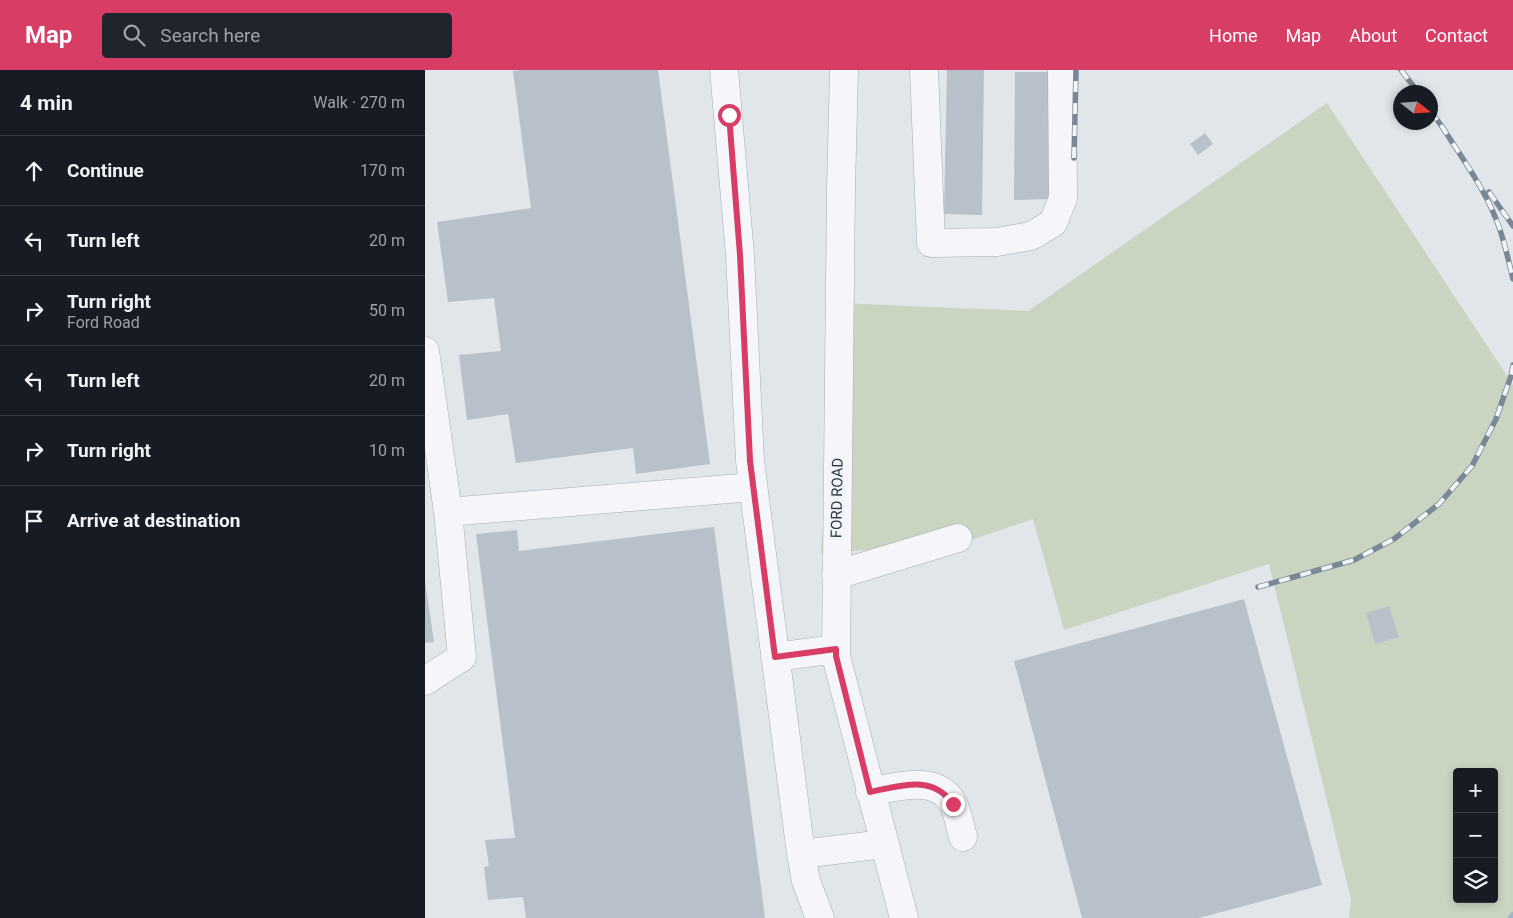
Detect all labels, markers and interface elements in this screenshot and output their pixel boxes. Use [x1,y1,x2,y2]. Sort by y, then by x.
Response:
search box [102,13,452,58]
text: Map [25,21,72,49]
icon: search [120,21,148,49]
text: Search here [160,24,260,47]
text: Home [1209,25,1258,46]
text: Map [1286,25,1321,46]
text: About [1349,25,1397,46]
text: Contact [1425,25,1488,46]
north arrow [1393,85,1438,130]
text: 4 min [20,91,73,115]
text: Walk · 270 m [313,93,405,112]
route start [718,104,741,127]
icon: ahead [20,157,48,185]
text: Continue [67,159,144,182]
text: 170 m [360,161,405,180]
icon: left [20,227,48,255]
text: Turn left [67,229,140,252]
text: 20 m [369,231,405,250]
text: Turn right [67,290,151,313]
icon: right [20,297,48,325]
text: 50 m [369,301,405,320]
text: Ford Road [67,313,140,332]
icon: left [20,367,48,395]
text: Turn left [67,369,140,392]
text: 20 m [369,371,405,390]
icon: right [20,437,48,465]
text: Turn right [67,439,151,462]
text: 10 m [369,441,405,460]
street label: FORD ROAD [827,458,847,538]
icon: arrive [20,507,48,535]
text: Arrive at destination [67,509,240,532]
map controls [1453,768,1498,903]
button: + [1453,768,1498,813]
route end [942,793,965,816]
button: − [1453,813,1498,858]
button: layers [1453,858,1498,903]

